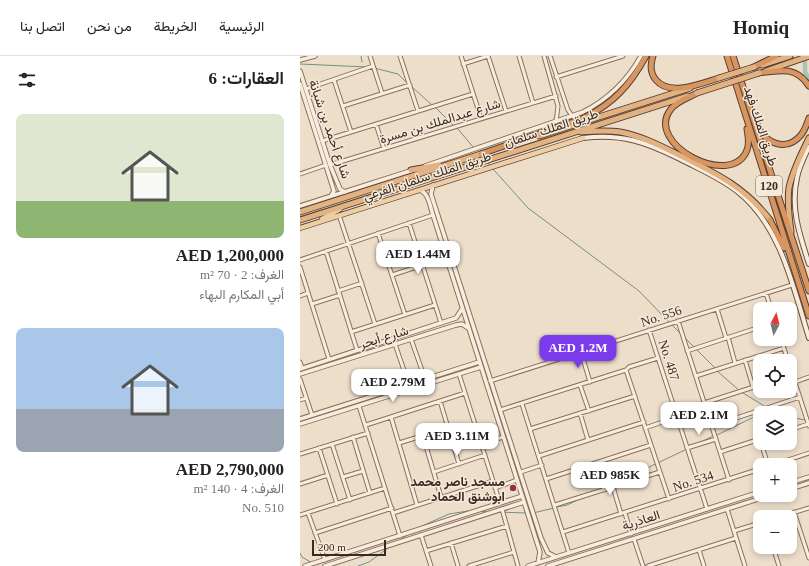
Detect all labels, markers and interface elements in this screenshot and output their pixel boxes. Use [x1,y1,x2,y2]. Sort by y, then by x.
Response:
text: Homiq [733,17,789,38]
text: اتصل بنا [20,19,65,34]
text: من نحن [87,19,132,34]
text: الخريطة [154,19,197,34]
text: الرئيسية [219,19,264,34]
icon: filters [16,69,38,91]
text: العقارات: 6 [209,69,284,88]
street label: شارع أحمد بن شبانة [304,77,354,181]
street label: طريق الملك فهد [740,84,781,168]
street label: شارع عبدالملك بن مسرة [378,95,503,148]
street label: طريق الملك سلمان [502,106,600,151]
icon: home [114,140,186,212]
street label: طريق الملك سلمان الفرعي [361,148,494,207]
road number: 120 [756,176,782,196]
pin: AED 1.44M [372,241,464,275]
text: AED 1,200,000 [176,246,284,265]
text: AED 1.44M [385,246,451,261]
text: الغرف: 2 · 70 m² [200,267,284,282]
text: أبي المكارم البهاء [199,287,284,302]
street label: No. 556 [639,302,684,330]
north arrow [753,302,797,346]
map controls [753,302,797,554]
street label: شارع أبحر [357,322,411,354]
pin: AED 1.2M [537,335,619,369]
street label: No. 487 [655,338,683,383]
text: AED 1.2M [548,340,608,355]
icon: home [114,354,186,426]
button: locate [753,354,797,398]
pin: AED 2.79M [347,369,439,403]
text: AED 2.79M [360,374,426,389]
pin: AED 2.1M [658,402,740,436]
button: layers [753,406,797,450]
text: AED 2.1M [669,407,729,422]
pin: AED 3.11M [411,423,503,457]
text: AED 3.11M [425,428,490,443]
button: + [753,458,797,502]
text: AED 2,790,000 [176,460,284,479]
pin: AED 985K [569,462,651,496]
text: AED 985K [580,467,640,482]
street label: No. 534 [671,467,716,495]
place label: مسجد ناصر محمد ابوشنق الحماد [411,474,505,505]
text: الغرف: 4 · 140 m² [193,481,284,496]
marker: مسجد ناصر محمد ابوشنق الحماد [508,483,518,493]
text: No. 510 [242,500,284,515]
street label: العاذرية [620,507,662,534]
button: − [753,510,797,554]
scale bar [312,538,386,557]
text: 200 m [318,541,346,553]

